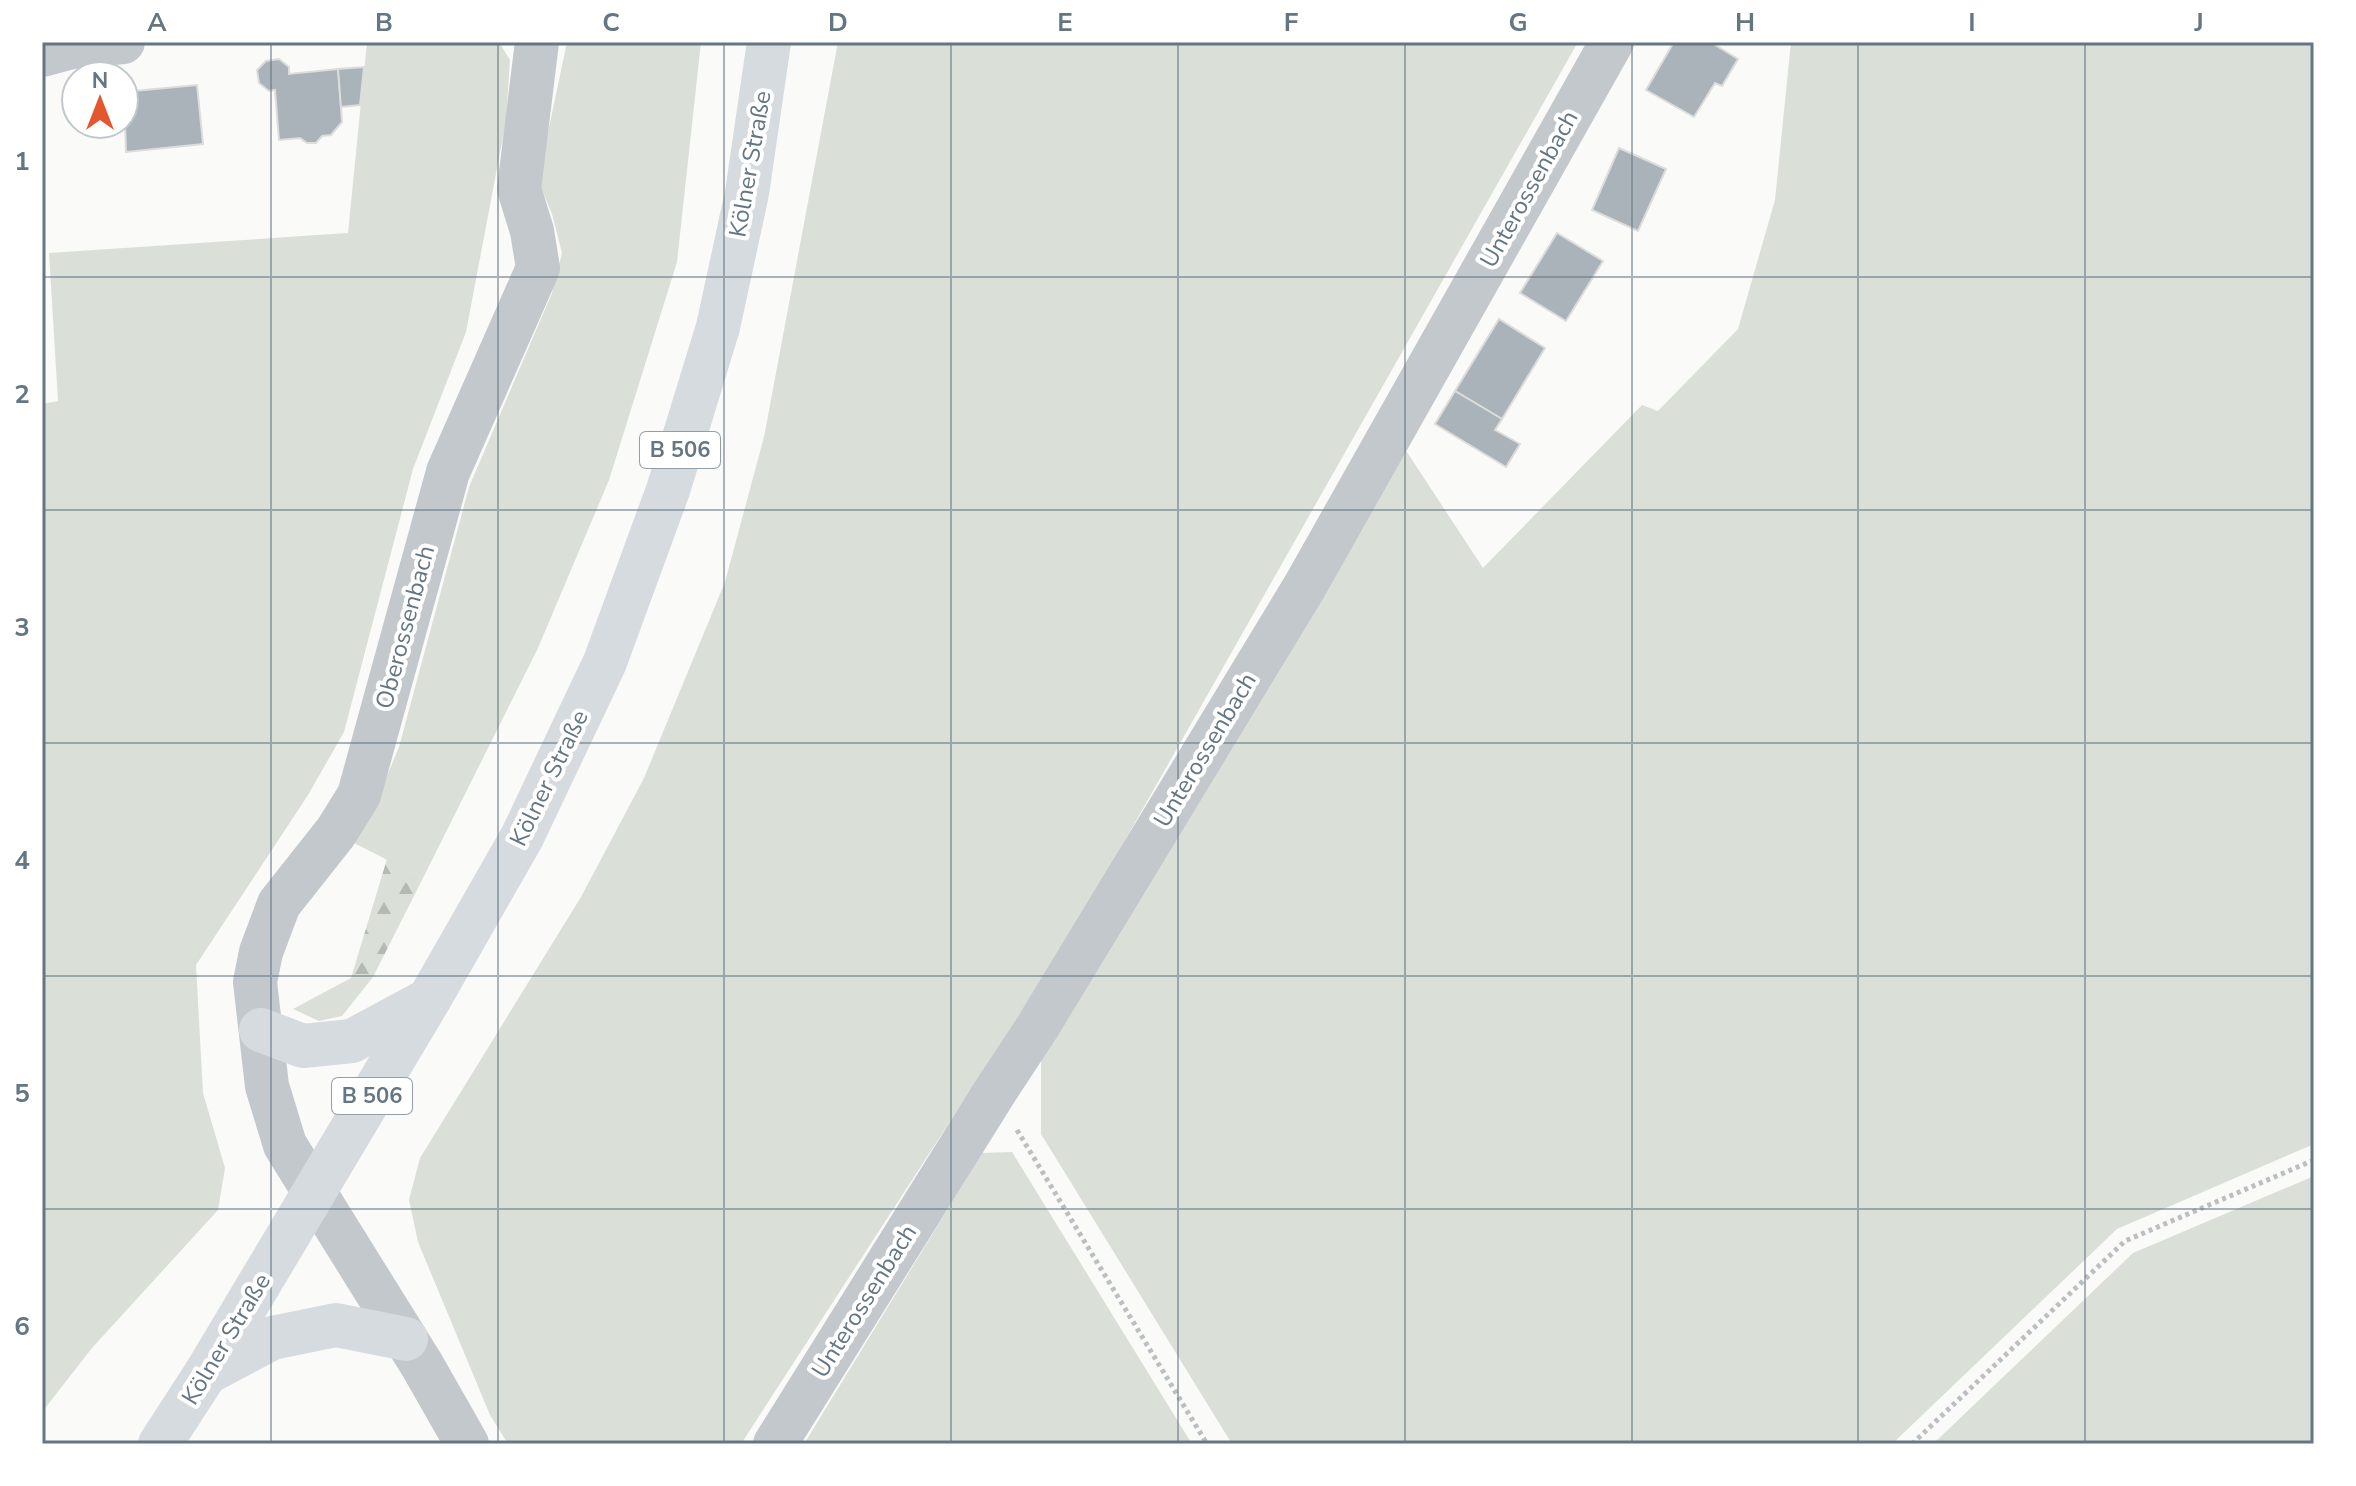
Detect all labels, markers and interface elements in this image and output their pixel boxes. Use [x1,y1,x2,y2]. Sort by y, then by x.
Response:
text: A [147,5,167,40]
text: B [375,5,393,40]
text: C [602,5,620,40]
text: D [828,5,848,40]
text: E [1057,5,1073,40]
text: F [1284,5,1298,40]
text: G [1508,5,1528,40]
text: H [1735,5,1755,40]
text: I [1968,5,1976,40]
text: J [2193,5,2204,40]
north arrow [60,60,140,140]
text: N [92,66,108,96]
street label: Kölner Straße [721,88,779,240]
street label: Unterossenbach [1473,105,1585,273]
text: 1 [14,144,30,179]
text: 2 [14,377,30,412]
road number: B 506 [640,432,720,468]
street label: Oberossenbach [368,542,442,712]
text: 3 [14,610,30,645]
street label: Unterossenbach [1146,667,1264,833]
street label: Kölner Straße [502,704,596,852]
text: 4 [14,843,30,878]
text: 5 [14,1076,30,1111]
road number: B 506 [332,1078,412,1114]
street label: Unterossenbach [804,1218,924,1384]
street label: Kölner Straße [174,1267,278,1411]
text: 6 [14,1309,30,1344]

